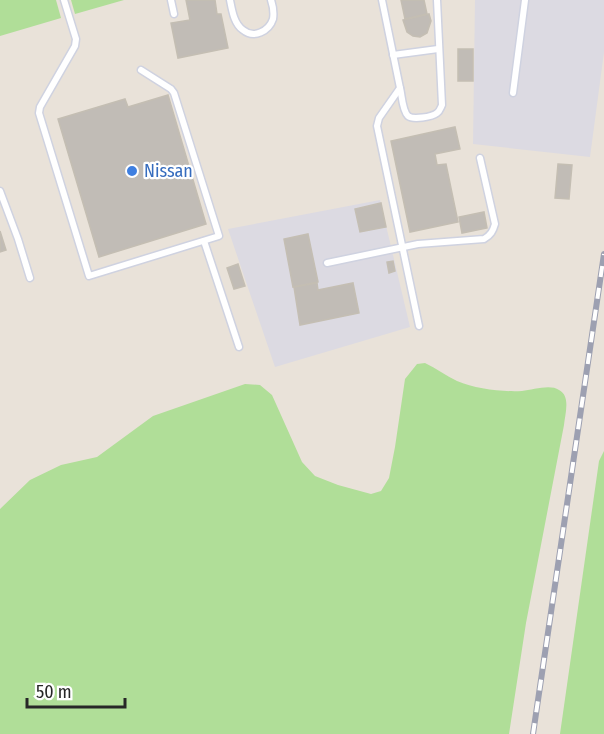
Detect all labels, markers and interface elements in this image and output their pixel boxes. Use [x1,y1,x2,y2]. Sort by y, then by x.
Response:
place label: Nissan [144,160,193,182]
marker: Nissan [125,164,139,178]
scale bar [27,671,124,709]
text: 50 m [36,681,72,703]

